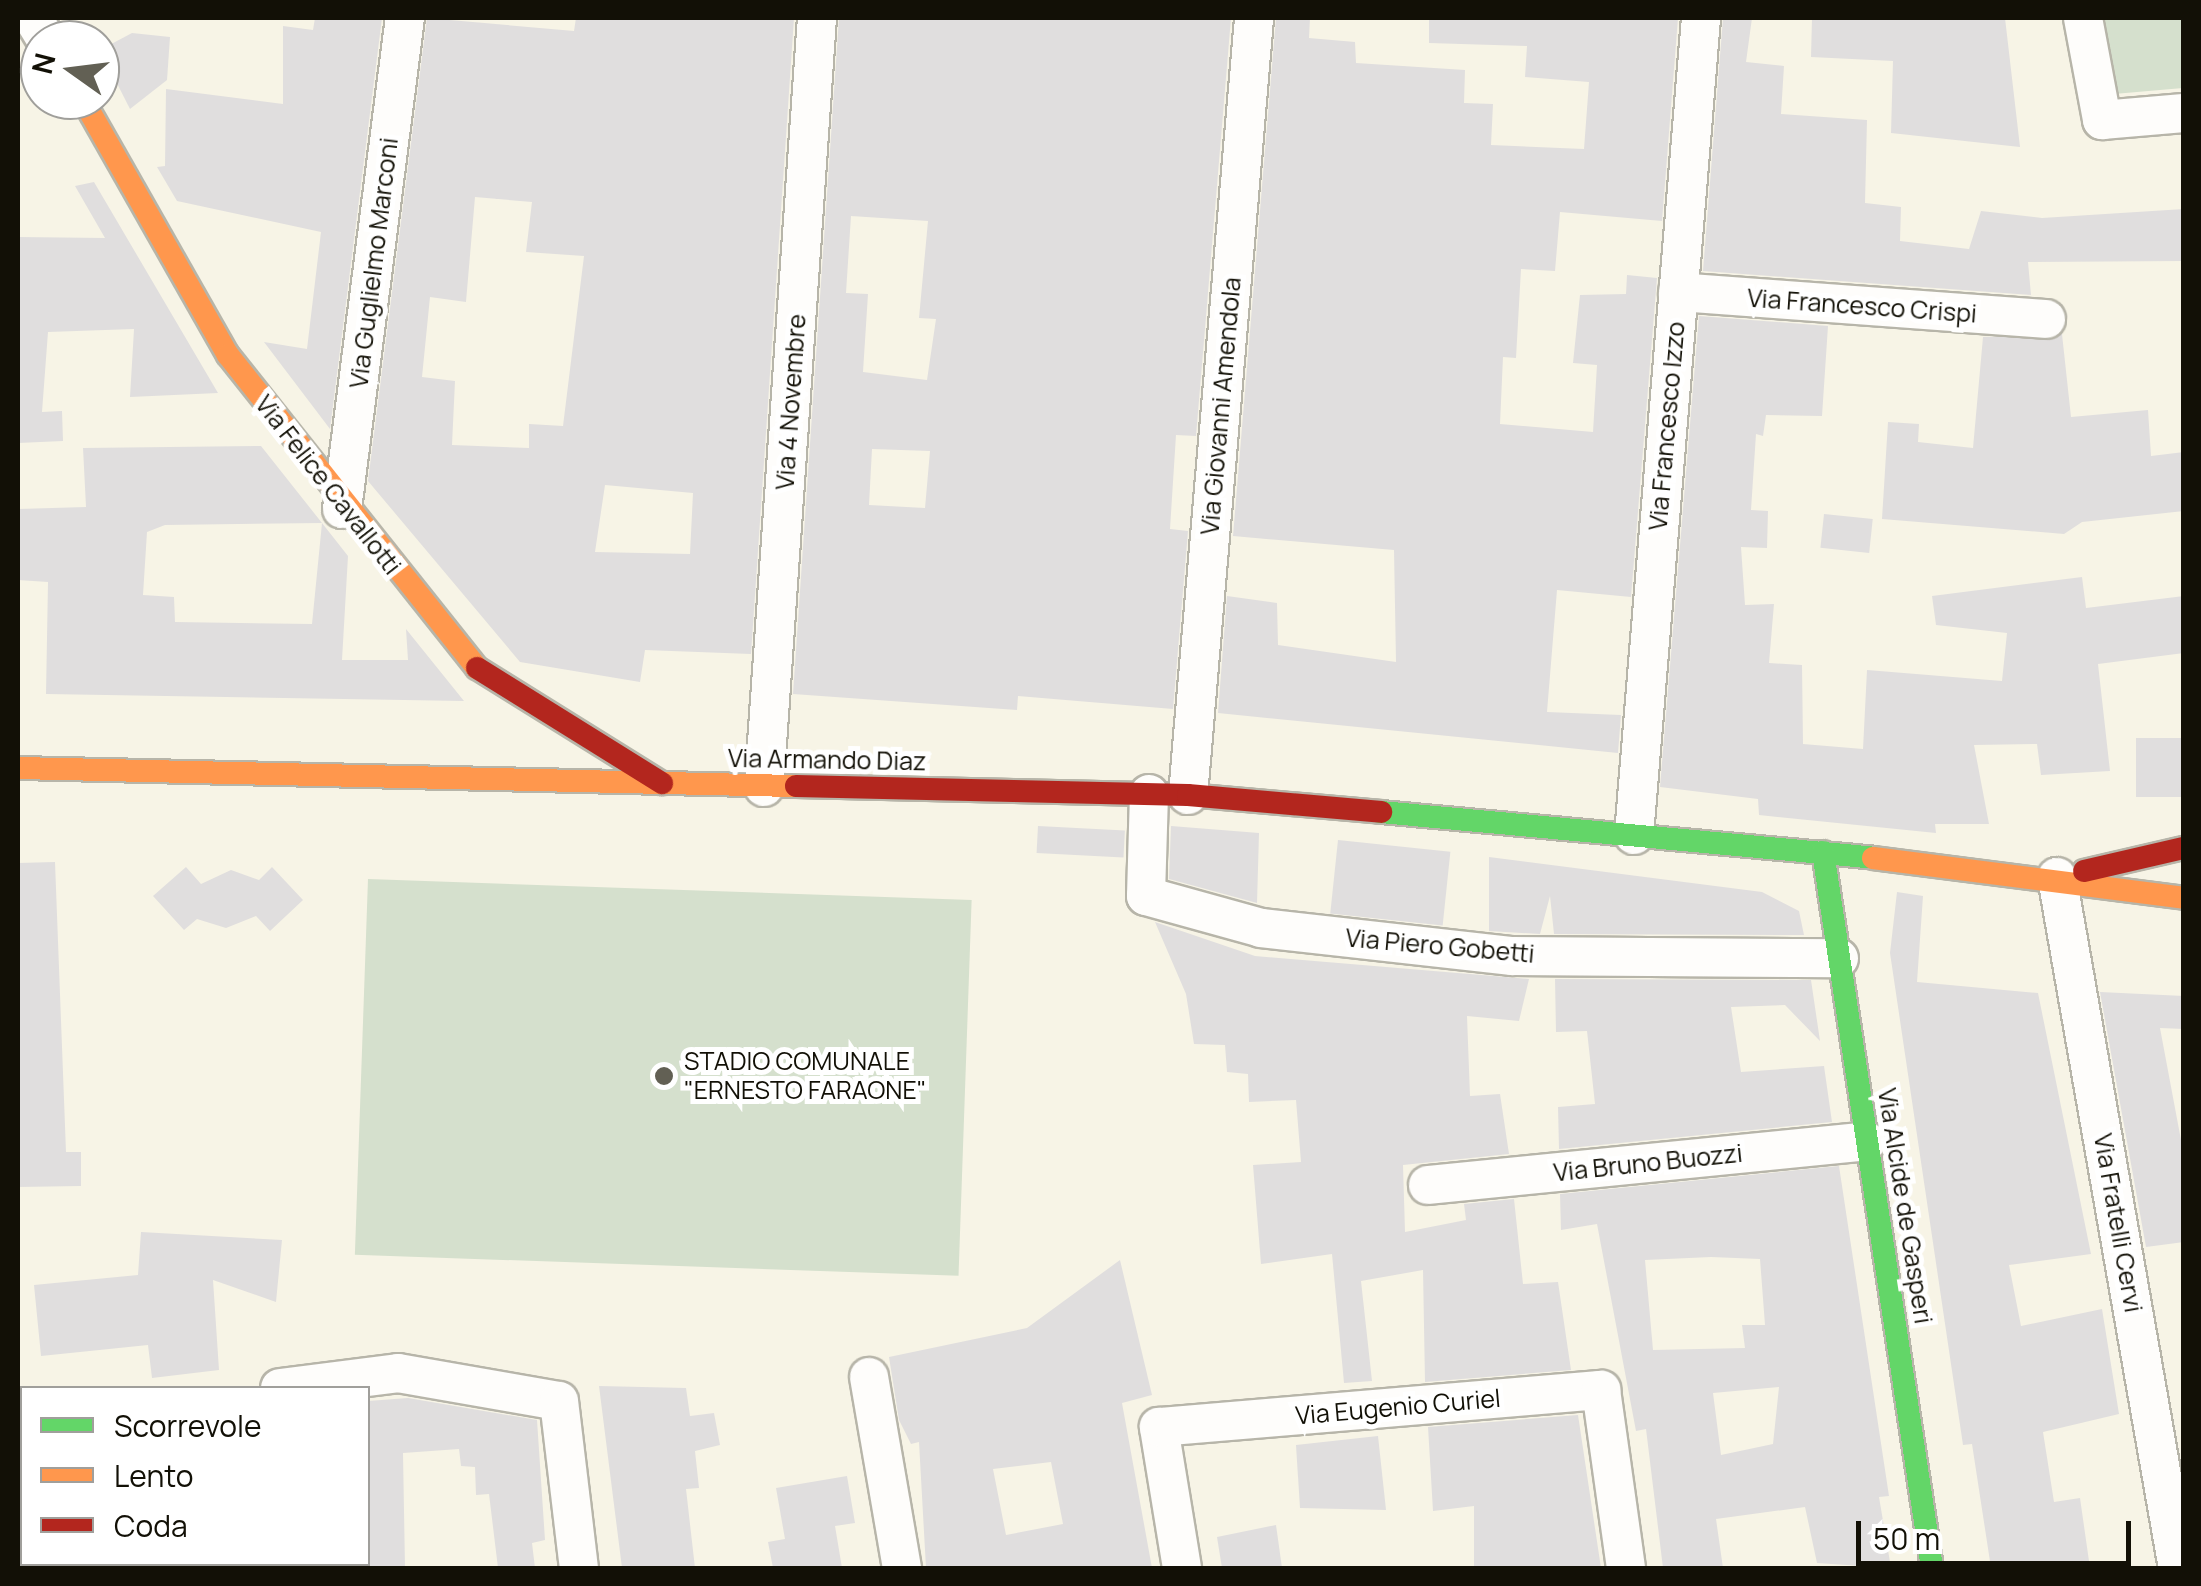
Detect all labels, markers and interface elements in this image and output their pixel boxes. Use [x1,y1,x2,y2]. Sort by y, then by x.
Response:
north arrow [20,20,120,120]
text: N [22,49,64,78]
street label: Via Guglielmo Marconi [344,136,404,390]
street label: Via Giovanni Amendola [1195,276,1247,536]
street label: Via Francesco Crispi [1746,283,1978,329]
street label: Via 4 Novembre [770,313,812,491]
street label: Via Francesco Izzo [1643,320,1691,532]
street label: Via Felice Cavallotti [249,390,407,580]
street label: Via Armando Diaz [728,743,926,777]
street label: Via Piero Gobetti [1344,923,1536,969]
place label: STADIO COMUNALE "ERNESTO FARAONE" [684,1047,926,1106]
marker: STADIO COMUNALE "ERNESTO FARAONE" [653,1065,675,1087]
street label: Via Alcide de Gasperi [1872,1086,1938,1326]
street label: Via Fratelli Cervi [2088,1131,2148,1315]
street label: Via Bruno Buozzi [1552,1138,1744,1188]
street label: Via Eugenio Curiel [1294,1383,1502,1431]
legend [20,1386,370,1566]
text: Scorrevole [114,1405,262,1446]
text: Lento [114,1455,193,1496]
scale bar [1861,1501,2136,1563]
text: Coda [114,1505,188,1546]
text: 50 m [1873,1518,1940,1559]

